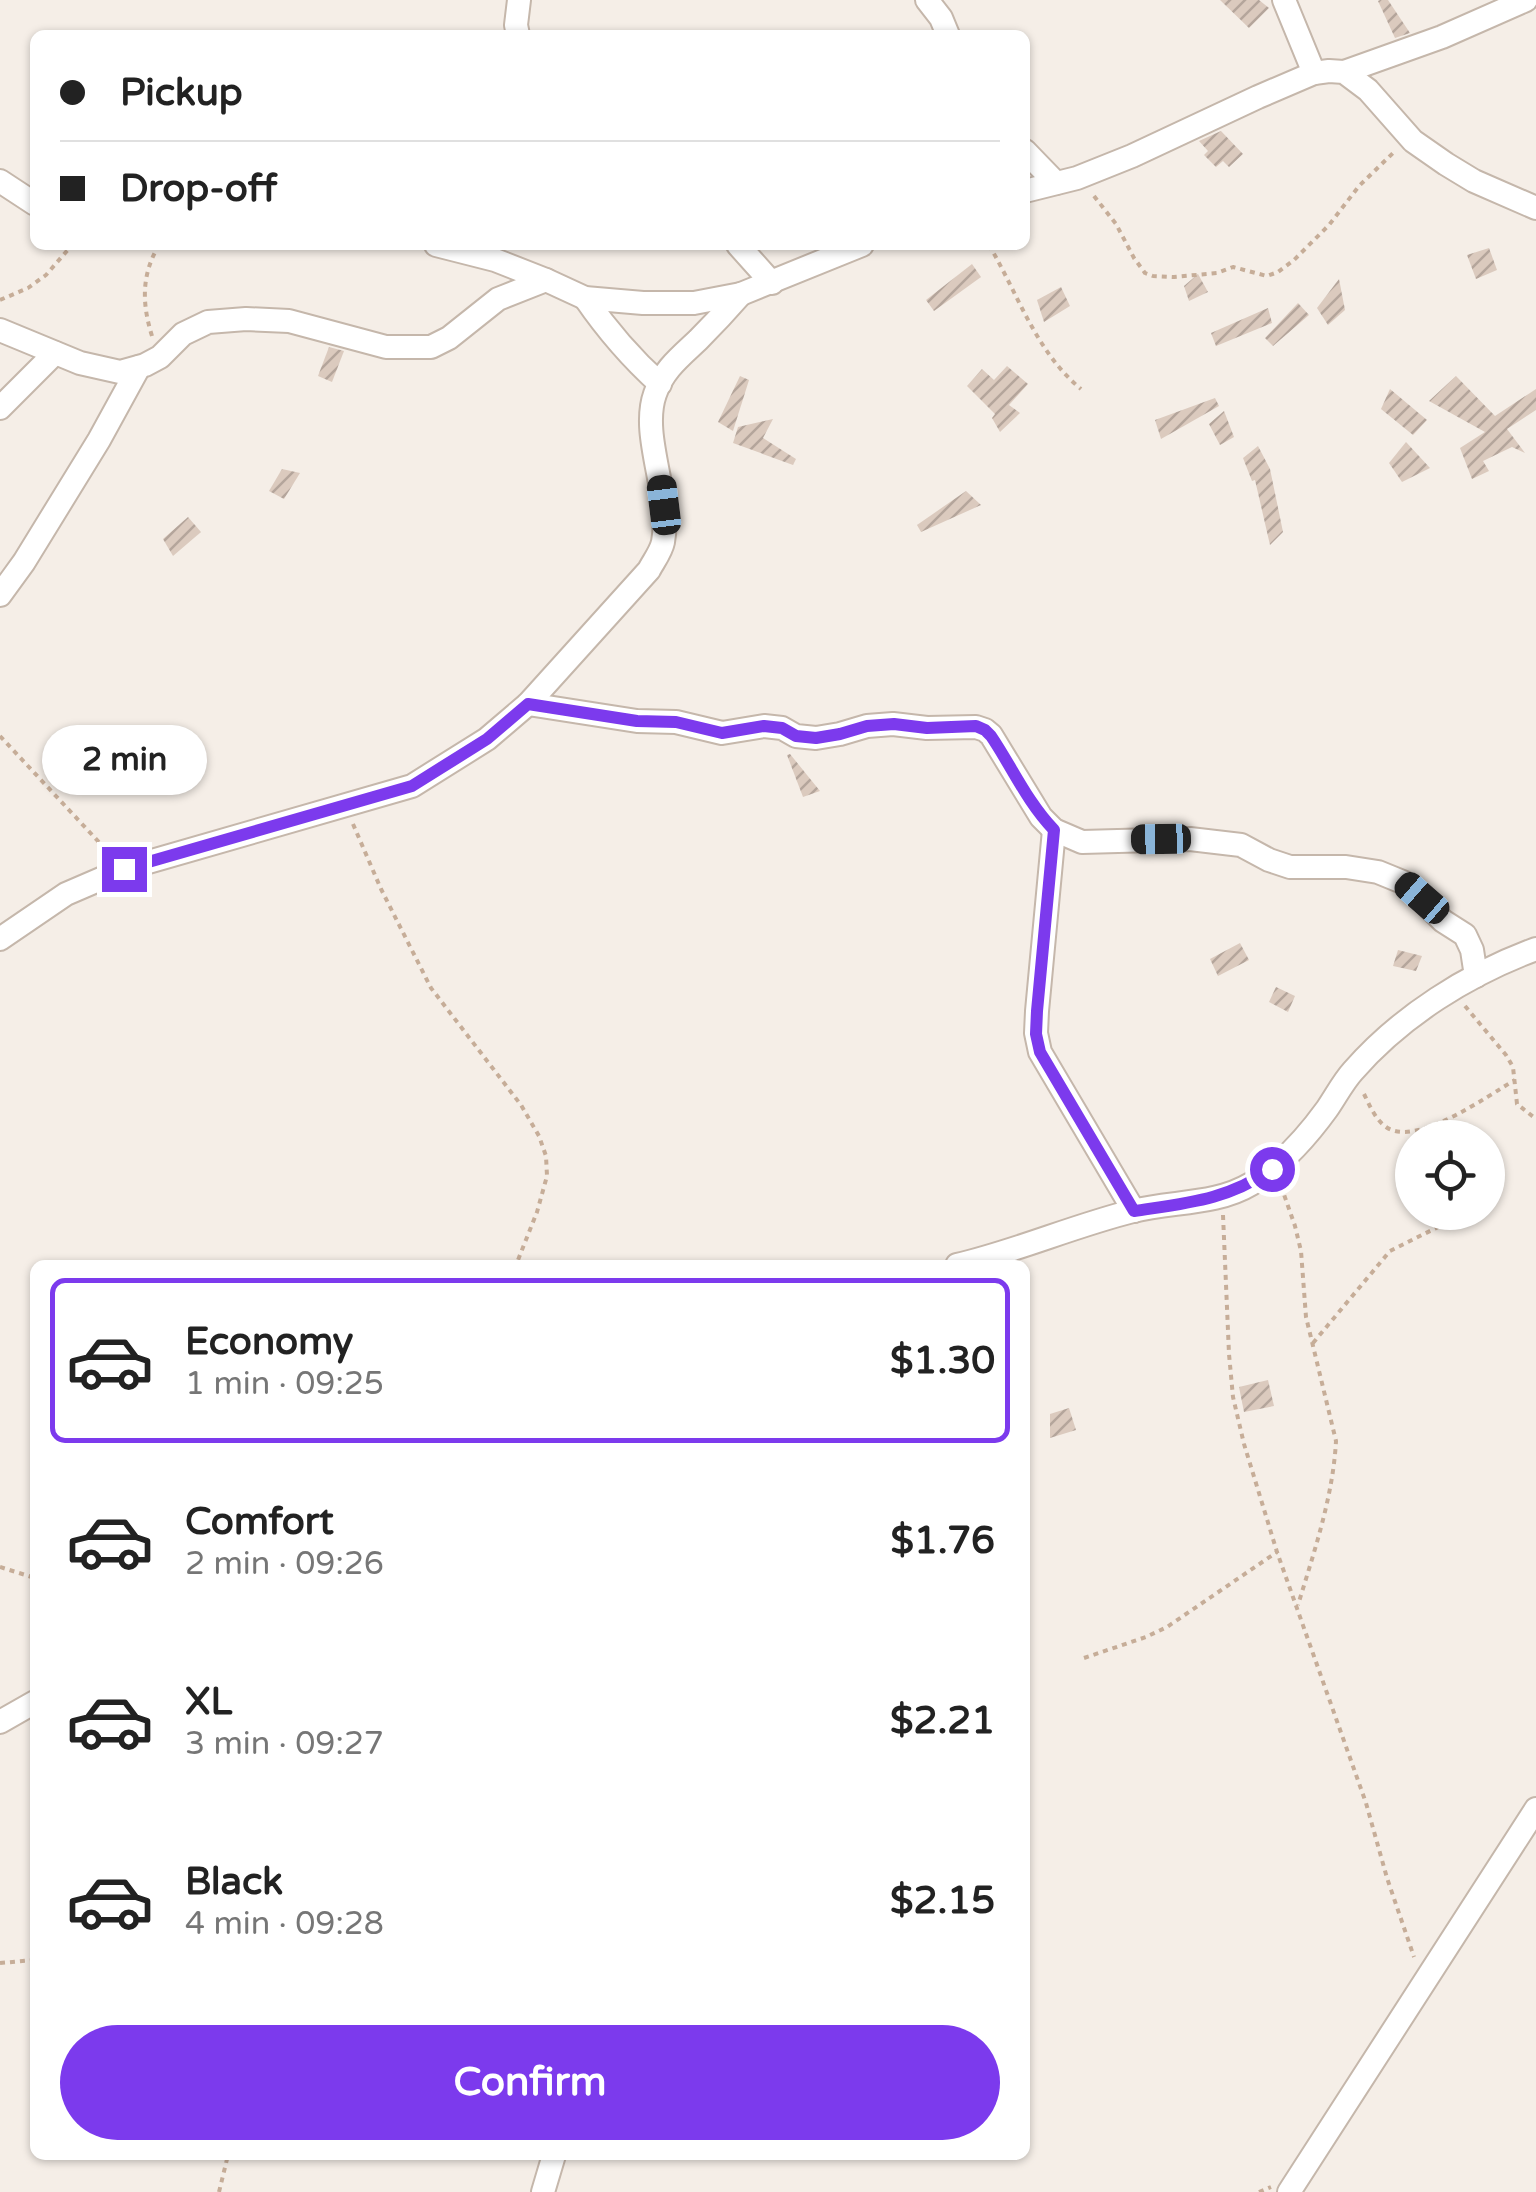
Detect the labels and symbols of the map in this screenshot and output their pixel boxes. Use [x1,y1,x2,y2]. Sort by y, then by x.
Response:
car [645,473,683,537]
callout: 2 min [42,724,206,794]
car [1131,823,1191,855]
route end [102,847,147,892]
car [1390,867,1454,929]
route start [1250,1147,1295,1192]

